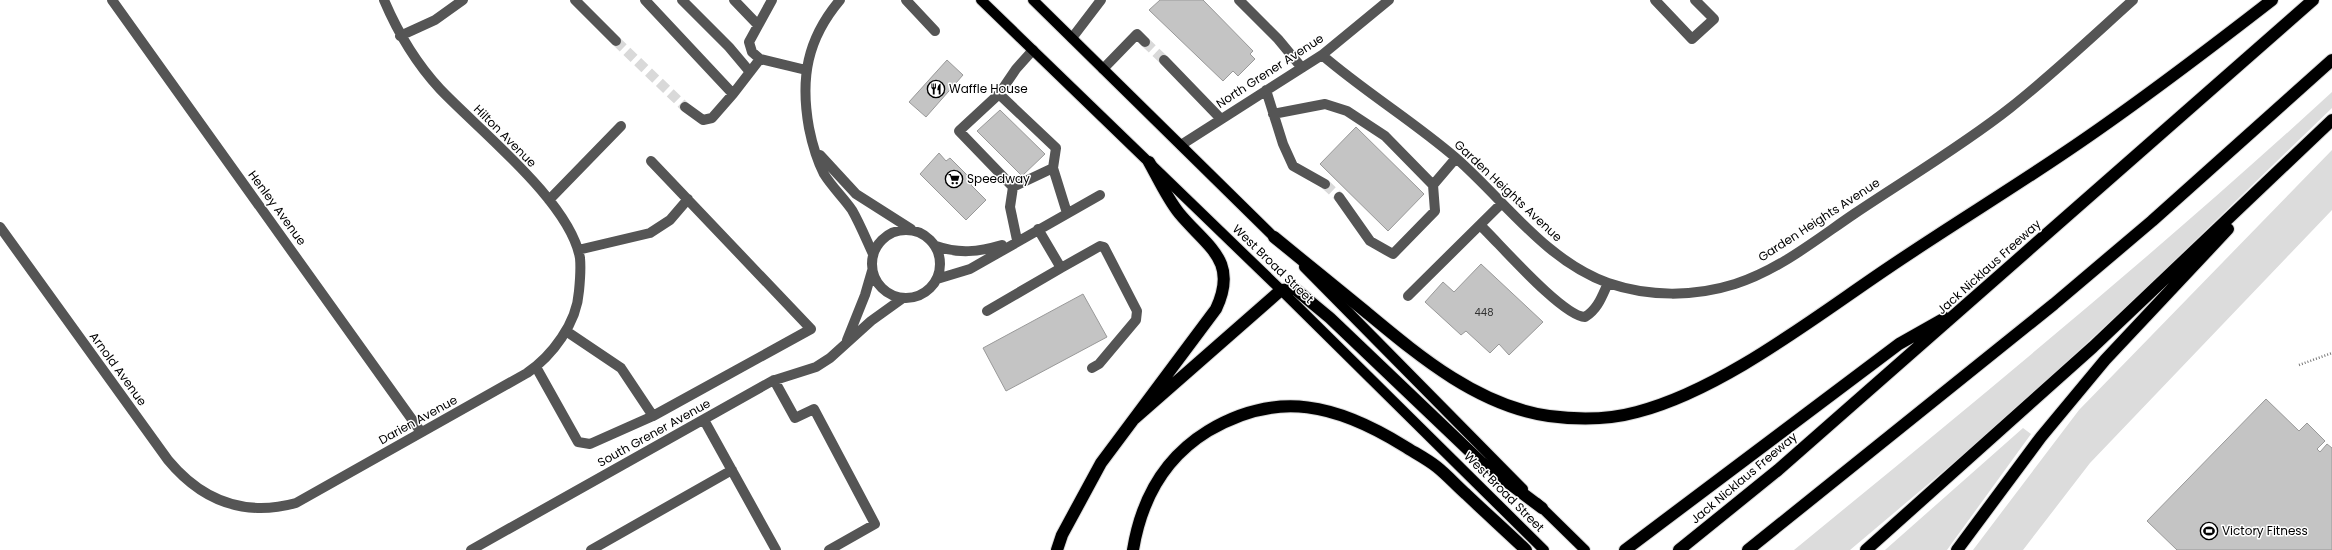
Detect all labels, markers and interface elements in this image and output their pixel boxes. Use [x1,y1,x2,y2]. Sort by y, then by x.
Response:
street label: North Grener Avenue [1213,29,1327,112]
restaurant icon: Waffle House [926,79,946,99]
place label: Waffle House [949,80,1028,97]
street label: Hilton Avenue [470,101,540,171]
street label: Garden Heights Avenue [1451,136,1566,245]
street label: Henley Avenue [244,167,310,249]
supermarket icon: Speedway [944,169,964,189]
place label: Speedway [967,170,1030,187]
street label: Garden Heights Avenue [1755,174,1883,265]
street label: Jack Nicklaus Freeway [1933,215,2044,318]
street label: West Broad Street [1229,220,1318,307]
house number: 448 [1475,305,1493,320]
street label: Arnold Avenue [86,328,151,409]
street label: Darien Avenue [375,391,460,448]
street label: South Grener Avenue [594,394,713,471]
street label: Jack Nicklaus Freeway [1687,428,1801,527]
street label: West Broad Street [1460,448,1548,536]
sports icon: Victory Fitness [2199,521,2219,541]
place label: Victory Fitness [2222,522,2308,539]

